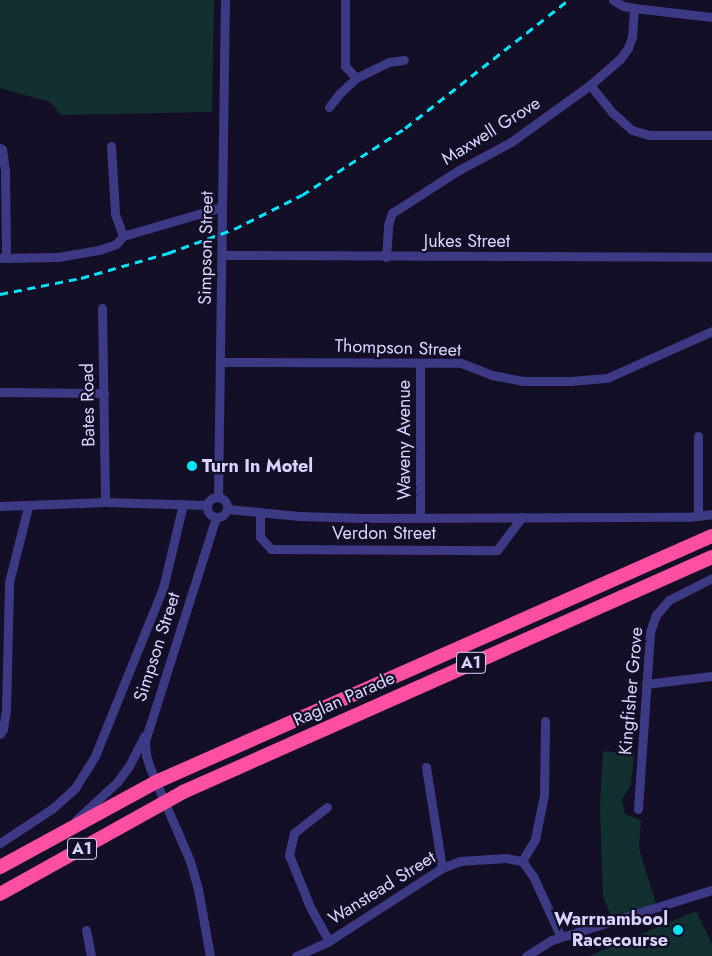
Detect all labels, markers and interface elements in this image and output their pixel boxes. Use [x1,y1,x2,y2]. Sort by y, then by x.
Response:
street label: Maxwell Grove [438,92,544,170]
street label: Simpson Street [194,191,218,305]
street label: Jukes Street [424,230,510,252]
street label: Thompson Street [334,335,462,361]
street label: Bates Road [76,363,100,447]
street label: Waveny Avenue [393,380,415,500]
place label: Turn In Motel [202,455,313,477]
marker: Turn In Motel [186,460,198,472]
street label: Verdon Street [332,522,436,544]
street label: Simpson Street [129,590,185,704]
street label: Kingfisher Grove [615,626,647,756]
road number: A1 [456,650,486,676]
street label: Raglan Parade [290,667,398,731]
road number: A1 [67,836,97,862]
street label: Wanstead Street [324,846,440,930]
place label: Warrnambool Racecourse [554,909,668,952]
marker: Warrnambool Racecourse [672,924,684,936]

